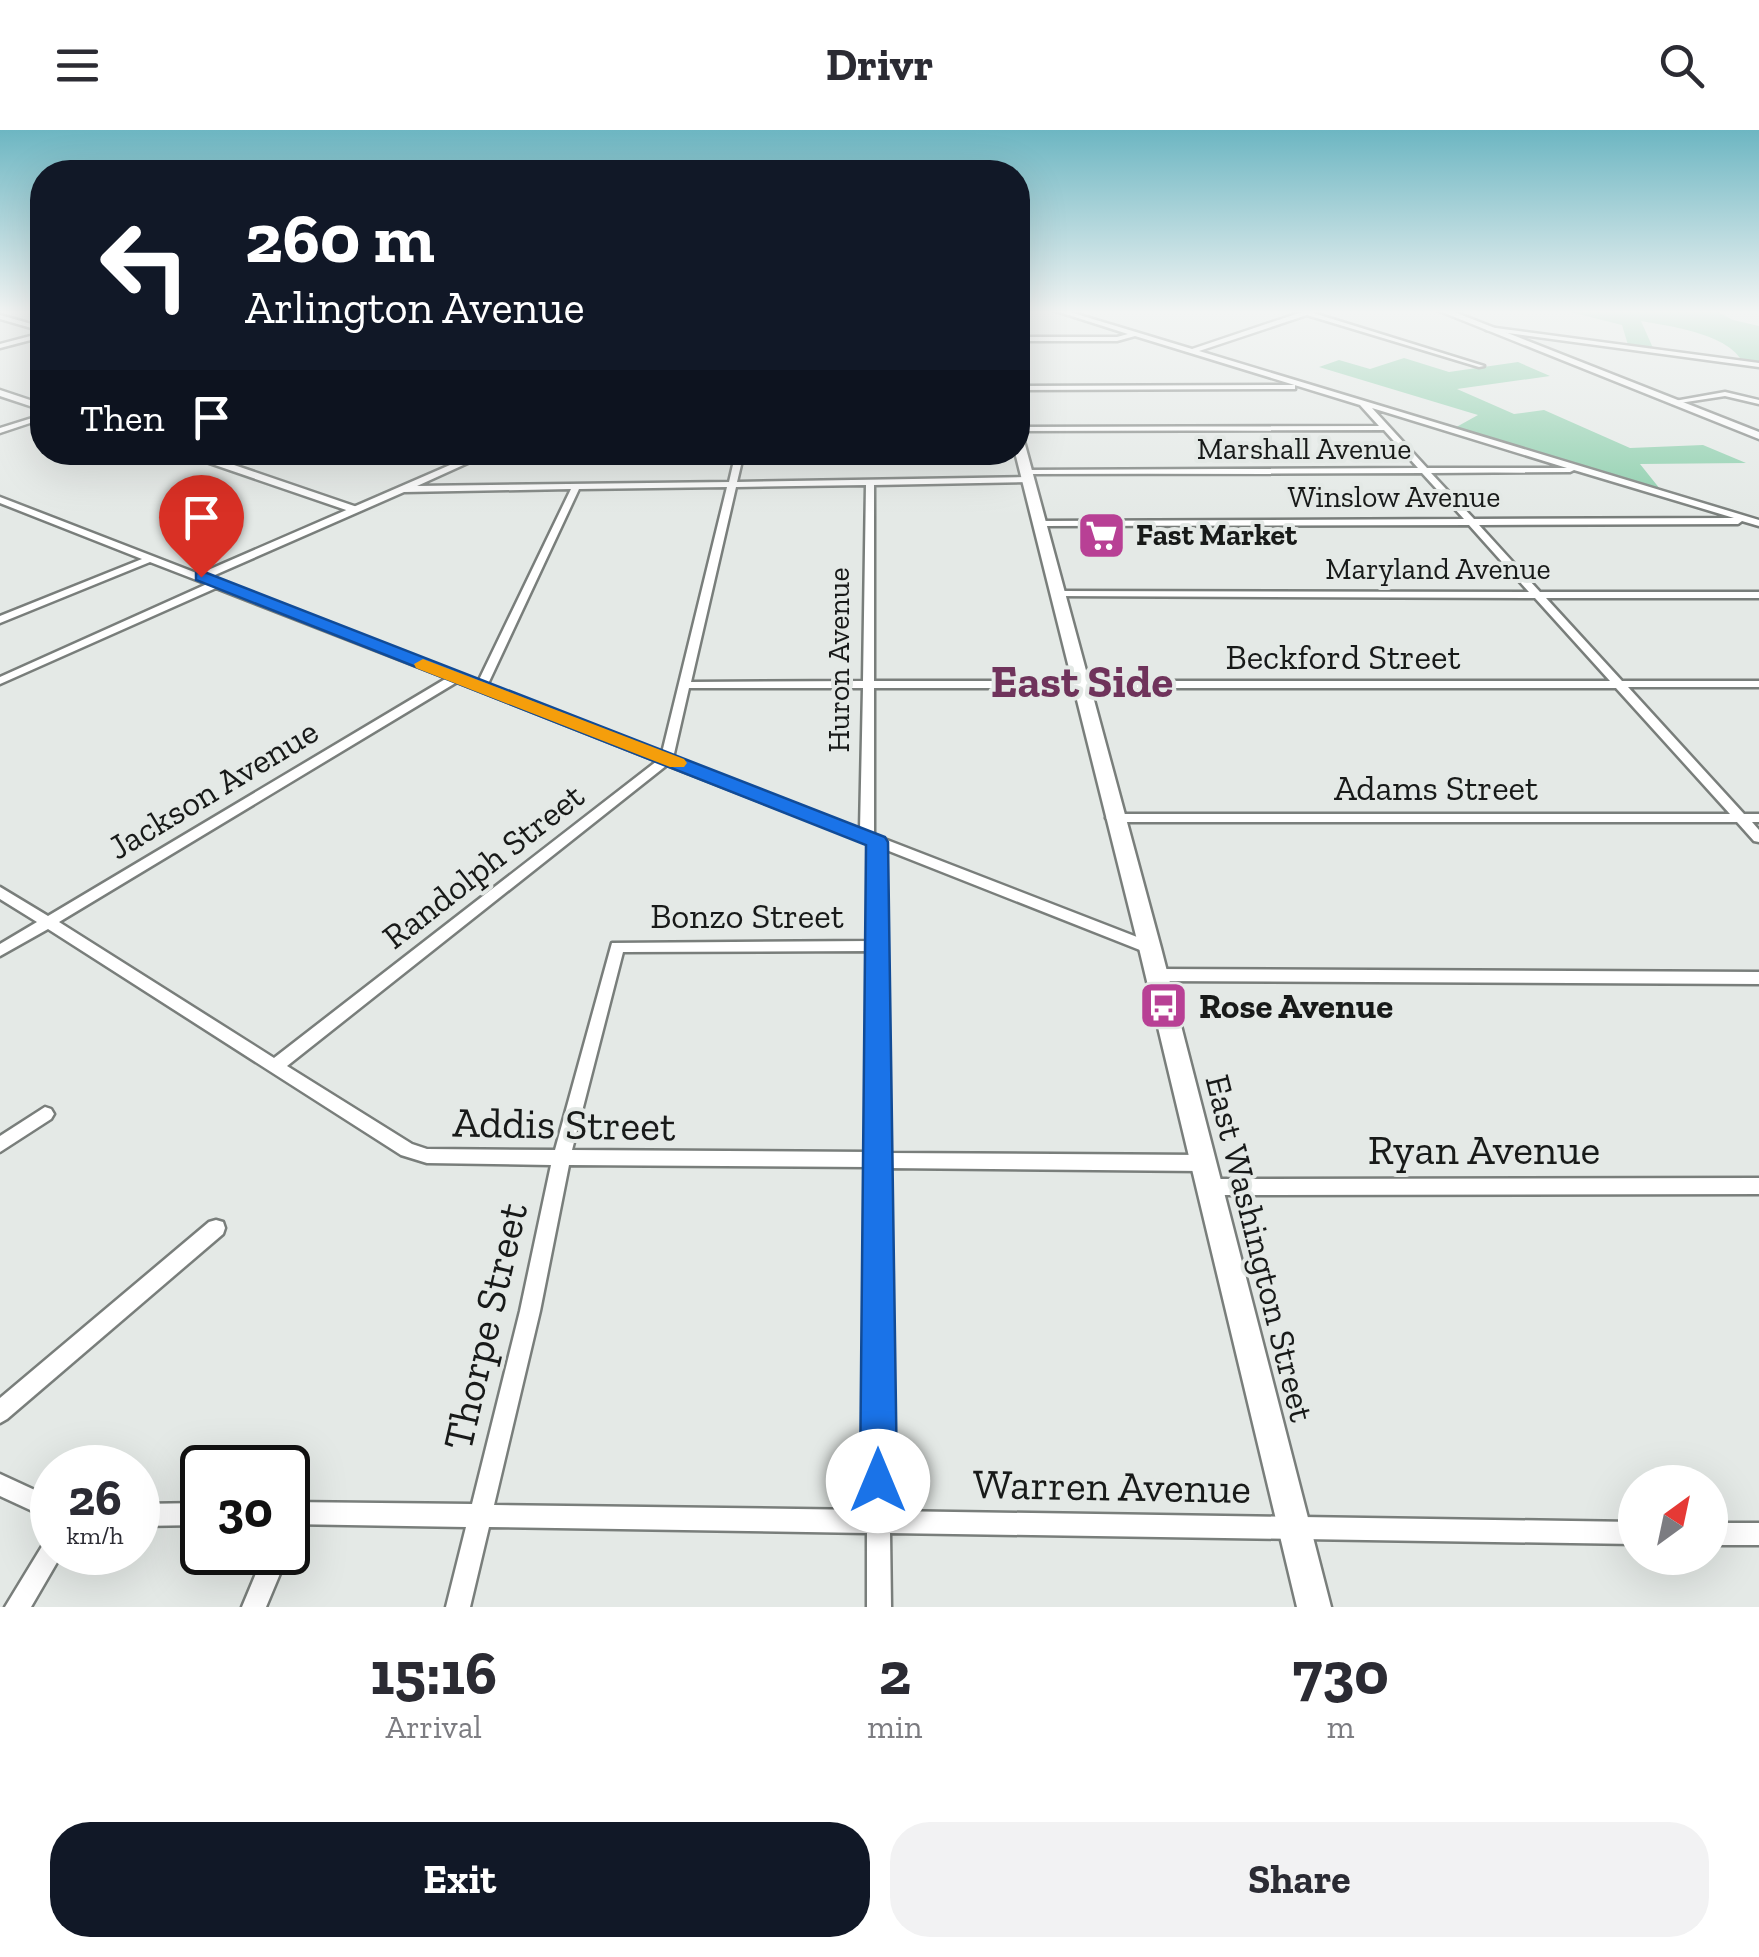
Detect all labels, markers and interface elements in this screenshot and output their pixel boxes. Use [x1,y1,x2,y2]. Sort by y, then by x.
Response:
icon: menu [50,38,105,93]
text: Drivr [826,38,933,92]
icon: search [1654,38,1709,93]
text: 260 m [245,196,435,280]
icon: left [80,200,210,330]
text: Arlington Avenue [245,281,585,335]
icon: arrive [184,390,239,445]
text: Then [80,395,164,441]
street label: Marshall Avenue [1197,431,1411,467]
pin [159,475,244,578]
street label: Winslow Avenue [1288,479,1500,515]
icon: arrive [174,490,229,545]
supermarket icon: Fast Market [1075,509,1127,561]
place label: Fast Market [1136,517,1298,553]
street label: Maryland Avenue [1325,551,1551,587]
street label: Huron Avenue [821,567,857,753]
street label: Beckford Street [1226,636,1460,678]
district label: East Side [991,655,1173,709]
street label: Jackson Avenue [100,710,326,868]
street label: Adams Street [1334,767,1538,809]
street label: Randolph Street [374,774,592,958]
street label: Bonzo Street [650,895,844,937]
bus stop icon: Rose Avenue [1138,980,1190,1032]
place label: Rose Avenue [1199,985,1393,1027]
street label: East Washington Street [1197,1070,1323,1426]
street label: Addis Street [452,1097,676,1151]
street label: Ryan Avenue [1368,1124,1600,1175]
street label: Thorpe Street [432,1197,538,1454]
position arrow [826,1429,930,1533]
speed limit sign: 30 [180,1445,310,1575]
street label: Warren Avenue [973,1458,1251,1514]
north arrow [1618,1465,1728,1575]
map controls [1618,1465,1728,1575]
text: 26 [68,1468,122,1528]
text: km/h [66,1520,124,1550]
text: 15:16 [370,1637,497,1709]
text: 2 [879,1637,911,1709]
text: 730 [1292,1637,1389,1709]
text: Arrival [385,1708,482,1746]
text: min [867,1708,922,1746]
text: m [1327,1708,1354,1746]
button: Exit [50,1822,870,1937]
button: Share [890,1822,1709,1937]

